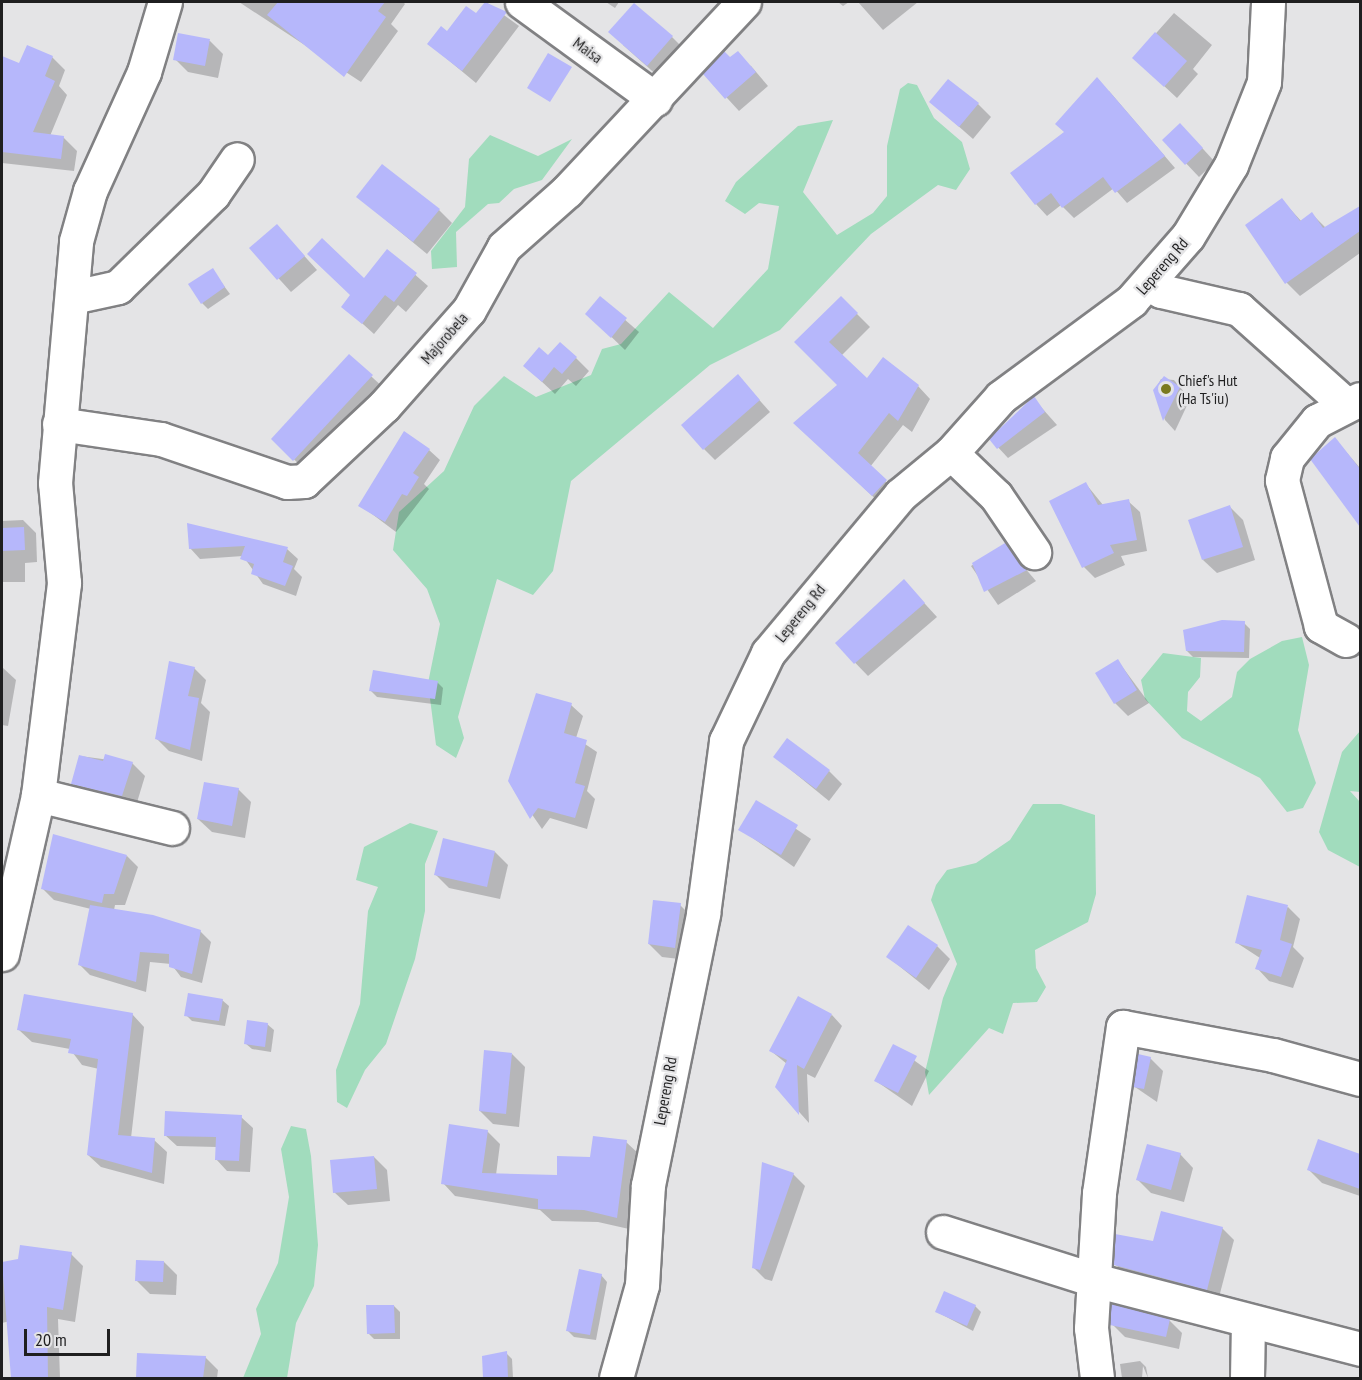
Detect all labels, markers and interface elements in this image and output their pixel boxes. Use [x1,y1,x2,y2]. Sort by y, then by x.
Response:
street label: Maisa [569,33,607,67]
street label: Lepereng Rd [1132,234,1192,298]
street label: Majorobela [416,308,472,368]
place label: Chief's Hut (Ha Ts'iu) [1178,370,1237,408]
marker: Chief's Hut (Ha Ts'iu) [1159,382,1173,396]
street label: Lepereng Rd [771,580,829,646]
street label: Lepereng Rd [650,1055,680,1127]
scale bar [27,1317,112,1355]
text: 20 m [35,1328,67,1351]

